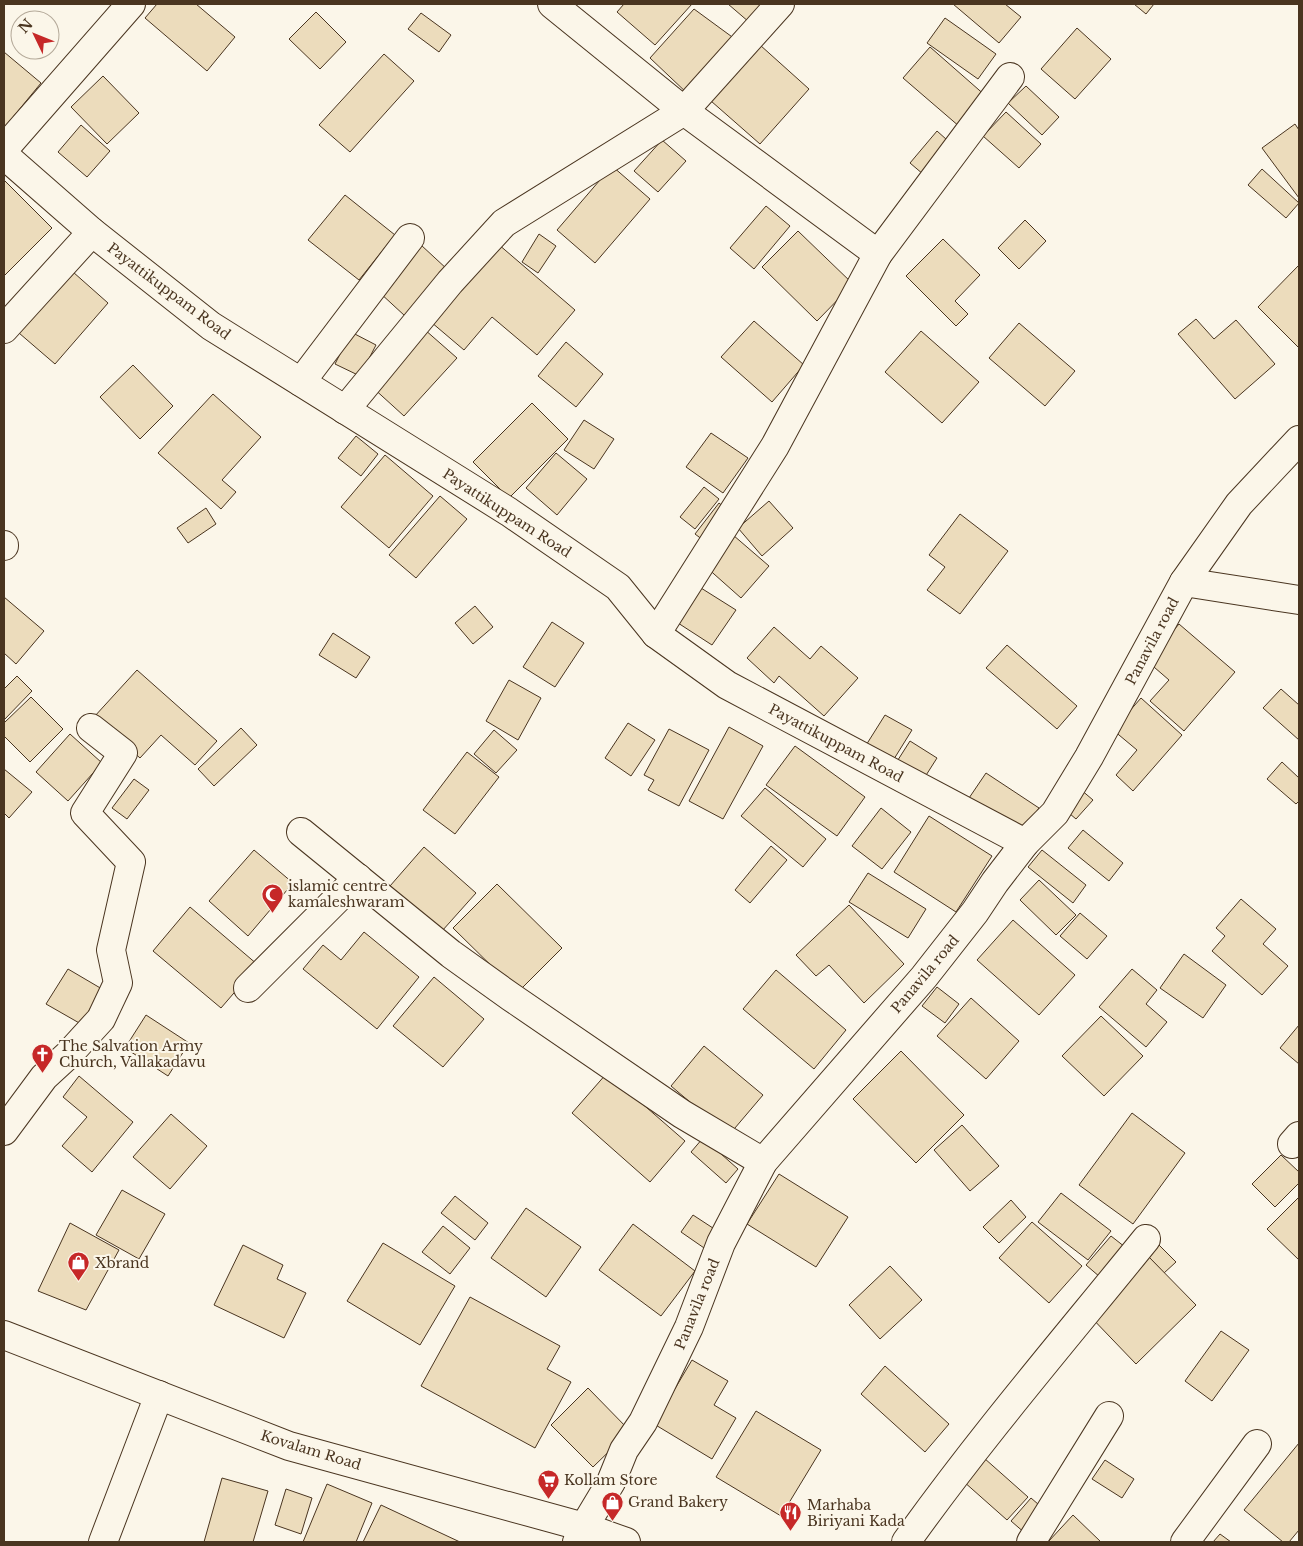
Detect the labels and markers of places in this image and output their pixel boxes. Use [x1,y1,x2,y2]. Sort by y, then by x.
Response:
place label: islamic centre kamaleshwaram [288,877,404,911]
mosque icon: islamic centre kamaleshwaram [260,882,284,913]
place label: The Salvation Army Church, Vallakadavu [59,1037,206,1071]
church icon: The Salvation Army Church, Vallakadavu [31,1042,55,1073]
shop icon: Xbrand [67,1251,91,1282]
place label: Xbrand [95,1254,150,1272]
supermarket icon: Kollam Store [536,1468,560,1499]
place label: Kollam Store [564,1471,658,1489]
shop icon: Grand Bakery [600,1490,624,1521]
place label: Grand Bakery [628,1493,728,1511]
place label: Marhaba Biriyani Kada [807,1496,905,1530]
restaurant icon: Marhaba Biriyani Kada [779,1501,803,1532]

